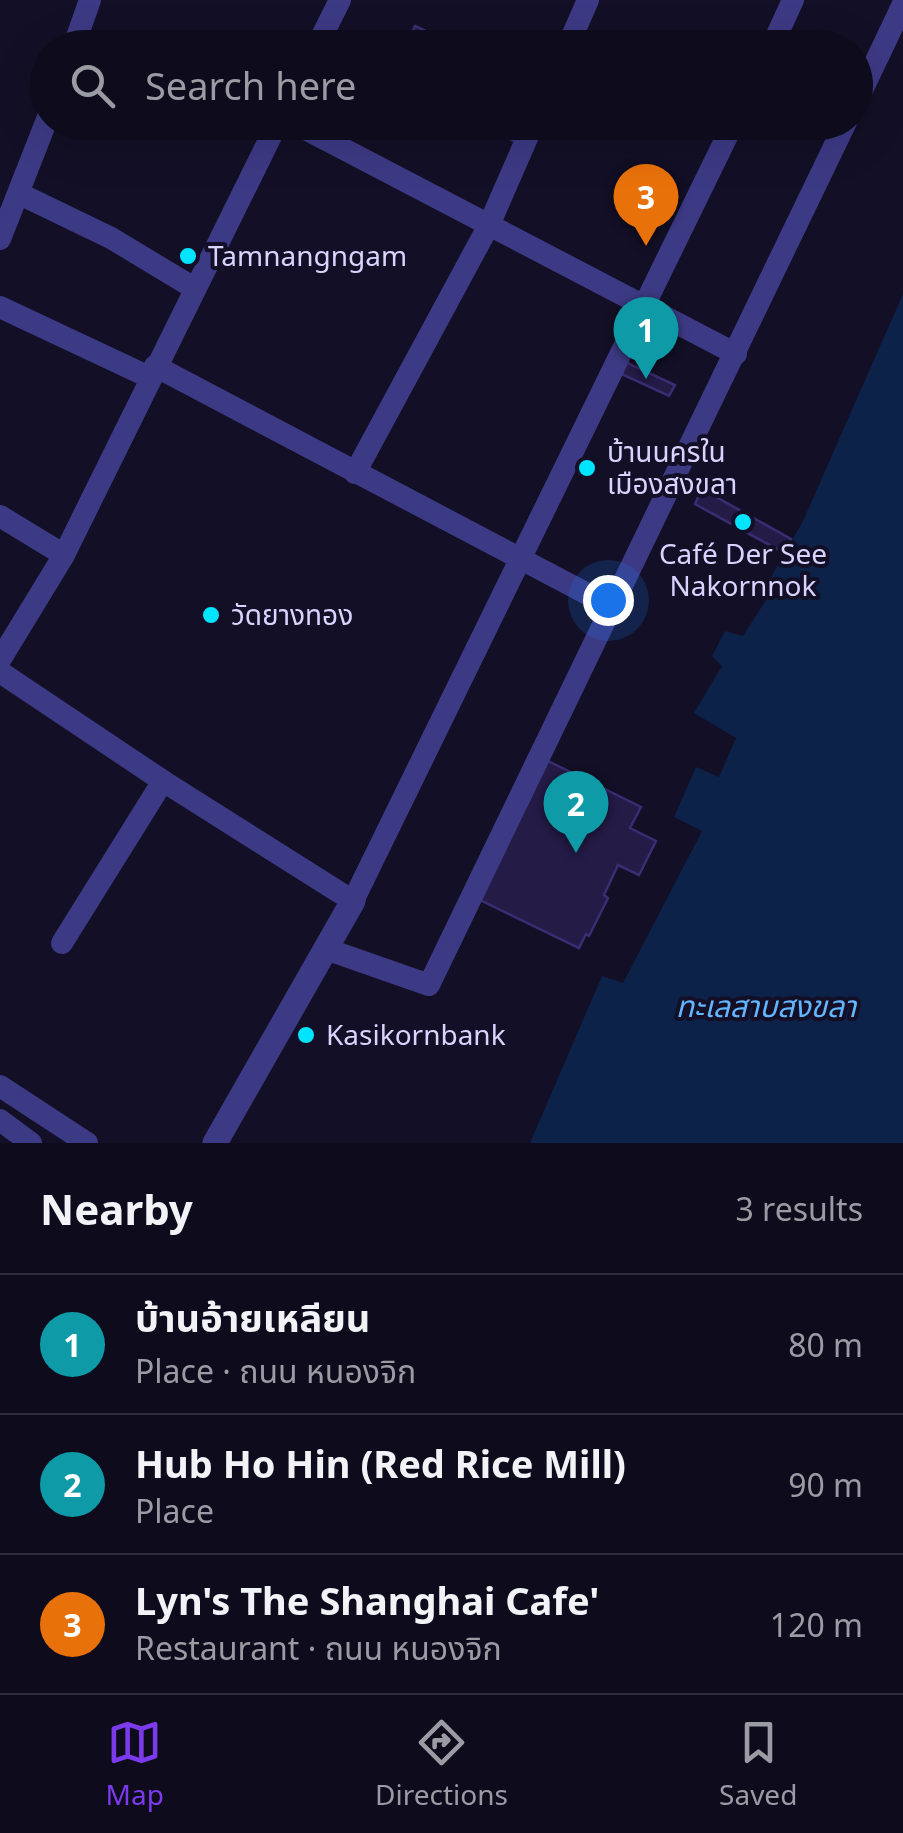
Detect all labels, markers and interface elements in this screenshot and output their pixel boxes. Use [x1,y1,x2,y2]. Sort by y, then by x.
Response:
search box [30,30,873,140]
icon: search [65,58,120,113]
text: Search here [145,59,356,111]
pin: 3 [614,164,678,246]
place label: Tamnangngam [208,236,407,274]
marker: Tamnangngam [177,245,199,267]
pin: 1 [614,296,678,379]
place label: บ้านนครใน เมืองสงขลา [607,432,737,502]
marker: บ้านนครใน เมืองสงขลา [576,457,598,479]
marker: Café Der See Nakornnok [732,511,754,533]
place label: Café Der See Nakornnok [659,534,827,604]
your location [583,575,634,626]
place label: วัดยางทอง [231,595,353,633]
marker: วัดยางทอง [200,604,222,626]
pin: 2 [544,770,608,853]
water label: ทะเลสาบสงขลา [676,985,858,1026]
place label: Kasikornbank [326,1015,506,1053]
marker: Kasikornbank [295,1024,317,1046]
text: Nearby [40,1180,193,1237]
text: 3 results [736,1187,863,1230]
text: บ้านอ้ายเหลียน [135,1291,370,1343]
text: 1 [63,1323,82,1366]
text: 80 m [788,1323,863,1366]
text: Place · ถนน หนองจิก [135,1349,416,1392]
text: Hub Ho Hin (Red Rice Mill) [135,1437,626,1489]
text: 2 [63,1463,82,1506]
text: 90 m [788,1463,863,1506]
text: Place [135,1489,214,1532]
text: Lyn's The Shanghai Cafe' [135,1574,599,1626]
text: 3 [63,1603,82,1646]
text: 120 m [770,1603,863,1646]
text: Restaurant · ถนน หนองจิก [135,1626,502,1669]
tab: Map [106,1715,164,1813]
tab: Directions [375,1715,508,1813]
tab: Saved [719,1715,797,1813]

